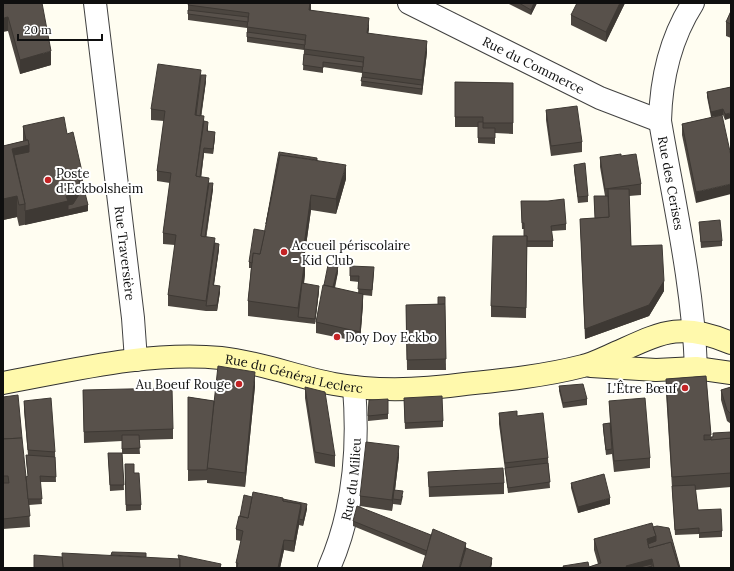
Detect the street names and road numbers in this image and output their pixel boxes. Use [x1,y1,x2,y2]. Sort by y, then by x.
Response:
street label: Rue du Commerce [480,32,587,97]
street label: Rue des Cerises [654,135,688,231]
street label: Rue Traversière [111,205,139,301]
street label: Rue du Général Leclerc [224,350,364,396]
street label: Rue du Milieu [337,438,364,522]

